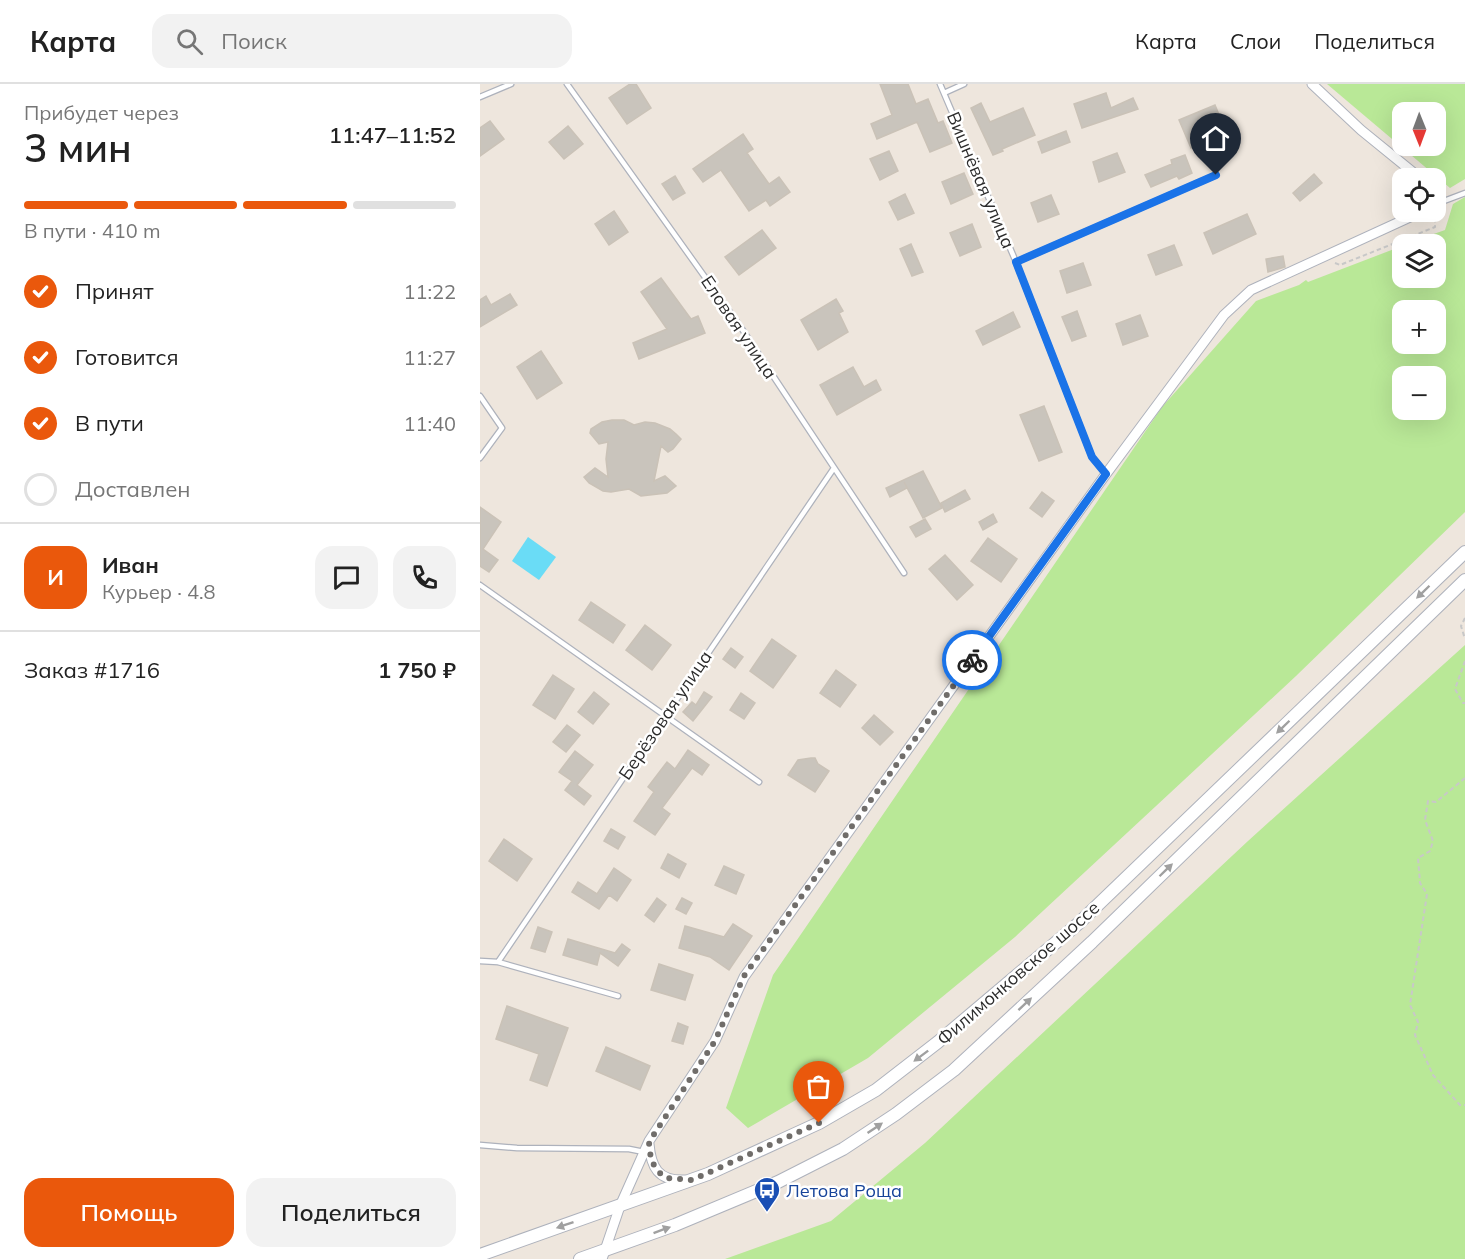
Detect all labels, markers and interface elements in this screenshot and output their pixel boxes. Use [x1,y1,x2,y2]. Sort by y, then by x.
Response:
search box [152,14,572,68]
text: Карта [30,24,116,59]
icon: search [173,25,206,58]
text: Поиск [221,27,287,55]
text: Карта [1135,28,1197,54]
text: Слои [1230,28,1281,54]
text: Поделиться [1314,28,1435,54]
text: Прибудет через [24,100,179,125]
north arrow [1392,102,1446,156]
map controls [1392,102,1446,420]
street label: Вишнёвая улица [942,108,1020,252]
pin [1190,113,1241,175]
text: 11:47–11:52 [329,121,456,149]
icon: home [1199,122,1232,155]
text: 3 мин [24,123,132,172]
button: locate [1392,168,1446,222]
text: В пути · 410 m [24,218,160,243]
button: layers [1392,234,1446,288]
street label: Еловая улица [696,271,782,383]
icon: check [24,275,57,308]
text: Принят [75,277,154,305]
text: 11:22 [403,279,456,304]
button: + [1392,300,1446,354]
icon: check [24,341,57,374]
text: Готовится [75,343,179,371]
text: 11:27 [403,345,456,370]
button: − [1392,366,1446,420]
icon: check [24,407,57,440]
text: В пути [75,409,144,437]
text: 11:40 [403,411,456,436]
text: Доставлен [75,475,191,503]
button: chat [315,546,378,609]
button: phone [393,546,456,609]
text: Иван [102,551,159,579]
text: И [47,563,64,591]
text: Курьер · 4.8 [102,579,216,604]
one-way arrow [1415,585,1430,599]
courier [942,630,1002,690]
icon: bike [956,644,989,677]
street label: Берёзовая улица [613,646,717,784]
text: Заказ #1716 [24,656,160,684]
text: 1 750 ₽ [378,656,456,684]
one-way arrow [1276,720,1290,734]
one-way arrow [1159,863,1173,877]
street label: Филимонковское шоссе [932,896,1104,1050]
one-way arrow [1017,998,1032,1011]
one-way arrow [913,1049,928,1061]
pin [793,1061,844,1123]
icon: bag [802,1070,835,1103]
one-way arrow [866,1122,883,1133]
bus stop icon: Летова Роща [752,1175,782,1213]
button: Помощь [24,1178,234,1247]
button: Поделиться [246,1178,456,1247]
place label: Летова Роща [786,1179,902,1202]
one-way arrow [556,1221,574,1231]
one-way arrow [653,1224,671,1234]

